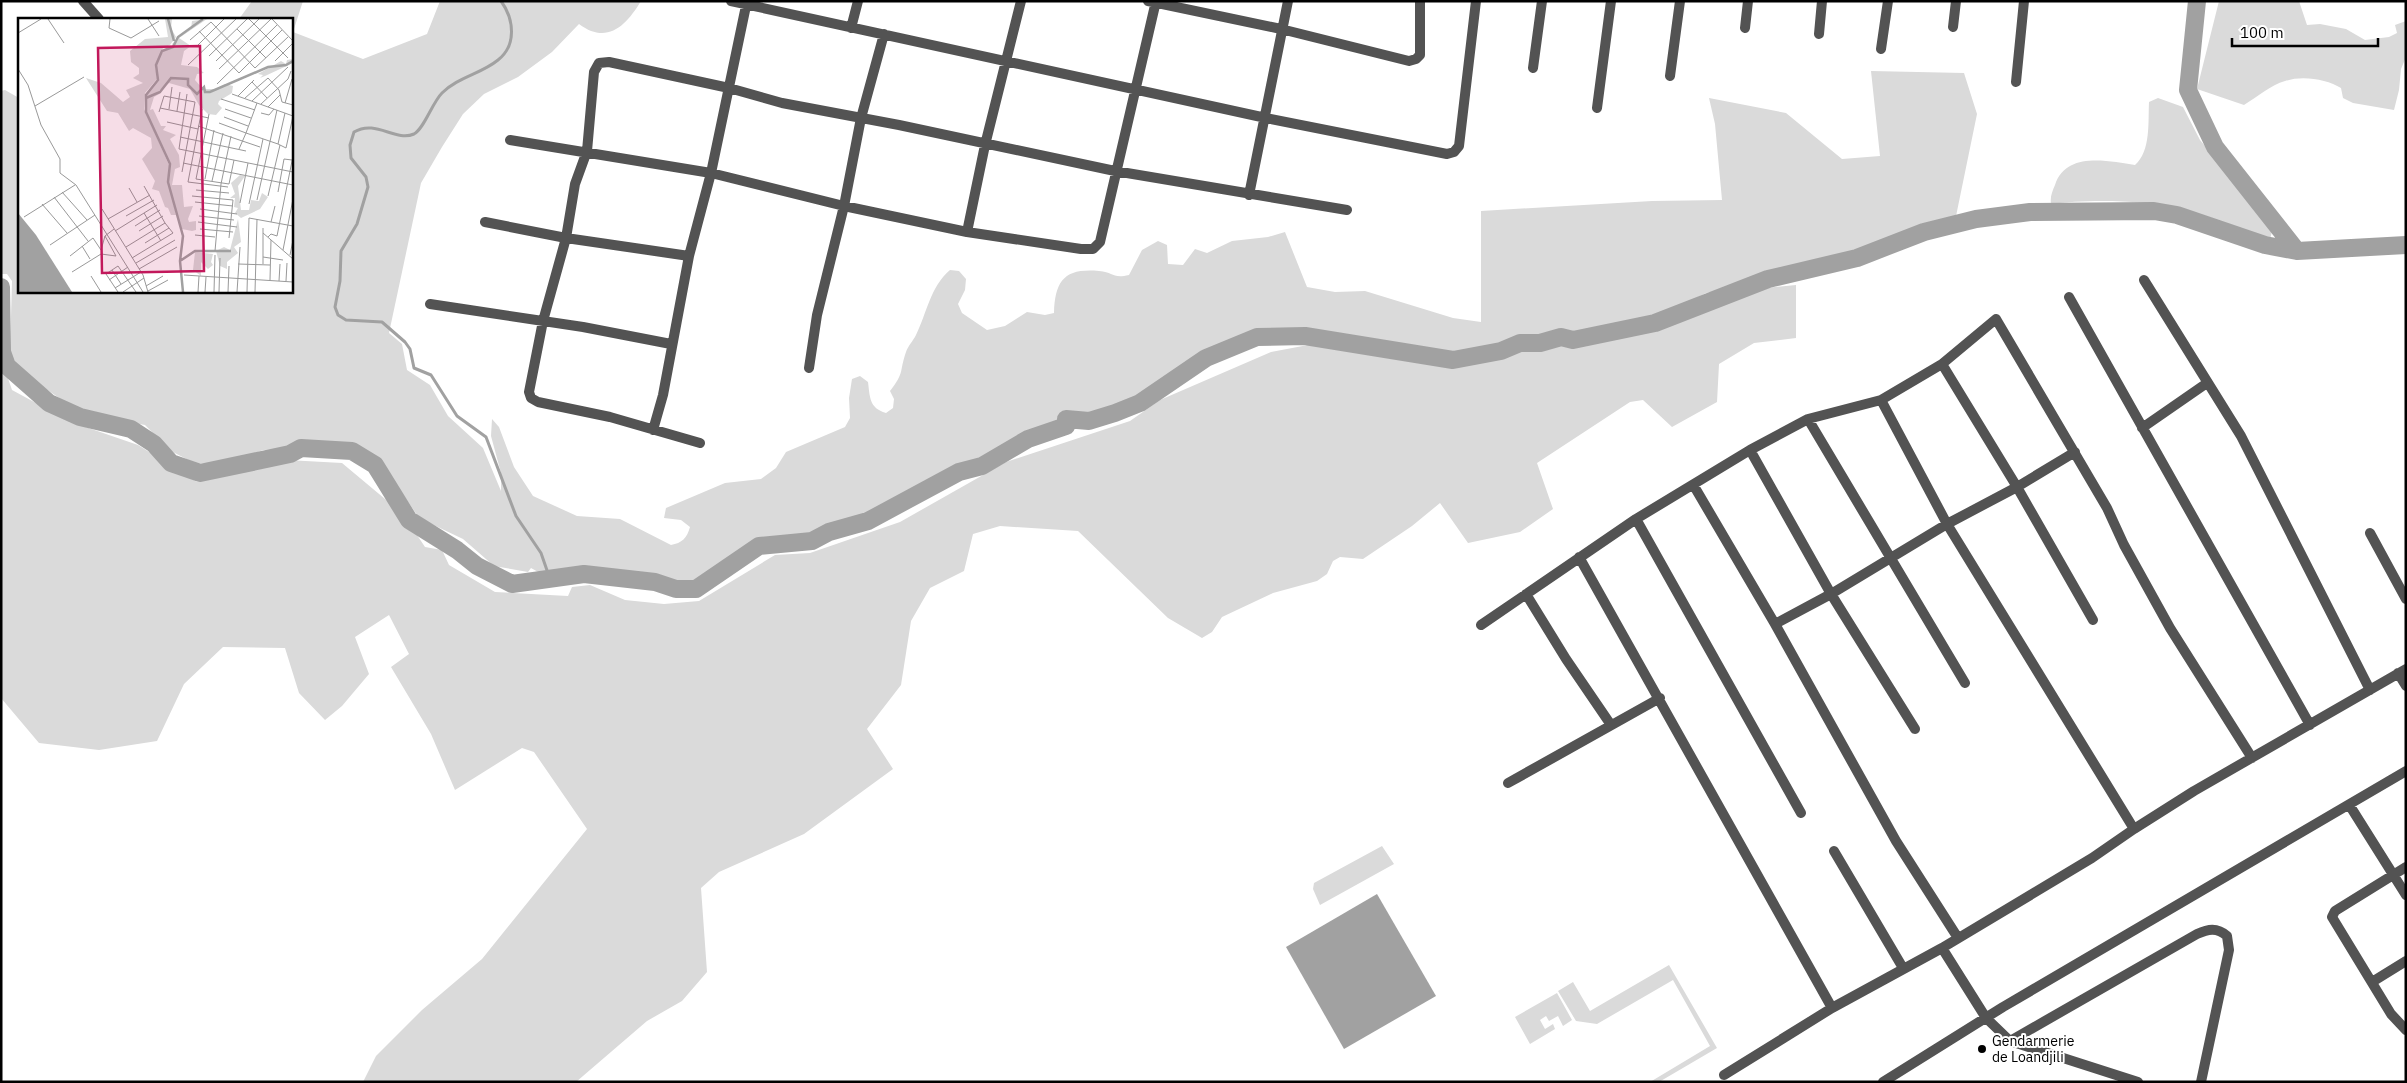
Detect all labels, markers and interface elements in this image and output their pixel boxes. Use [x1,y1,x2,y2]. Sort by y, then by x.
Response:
scale bar [2232,15,2378,47]
inset map [18,18,292,292]
text: 100 m [2240,23,2284,42]
place label: Gendarmerie de Loandjili [1992,1032,2075,1066]
marker: Gendarmerie de Loandjili [1976,1043,1988,1055]

